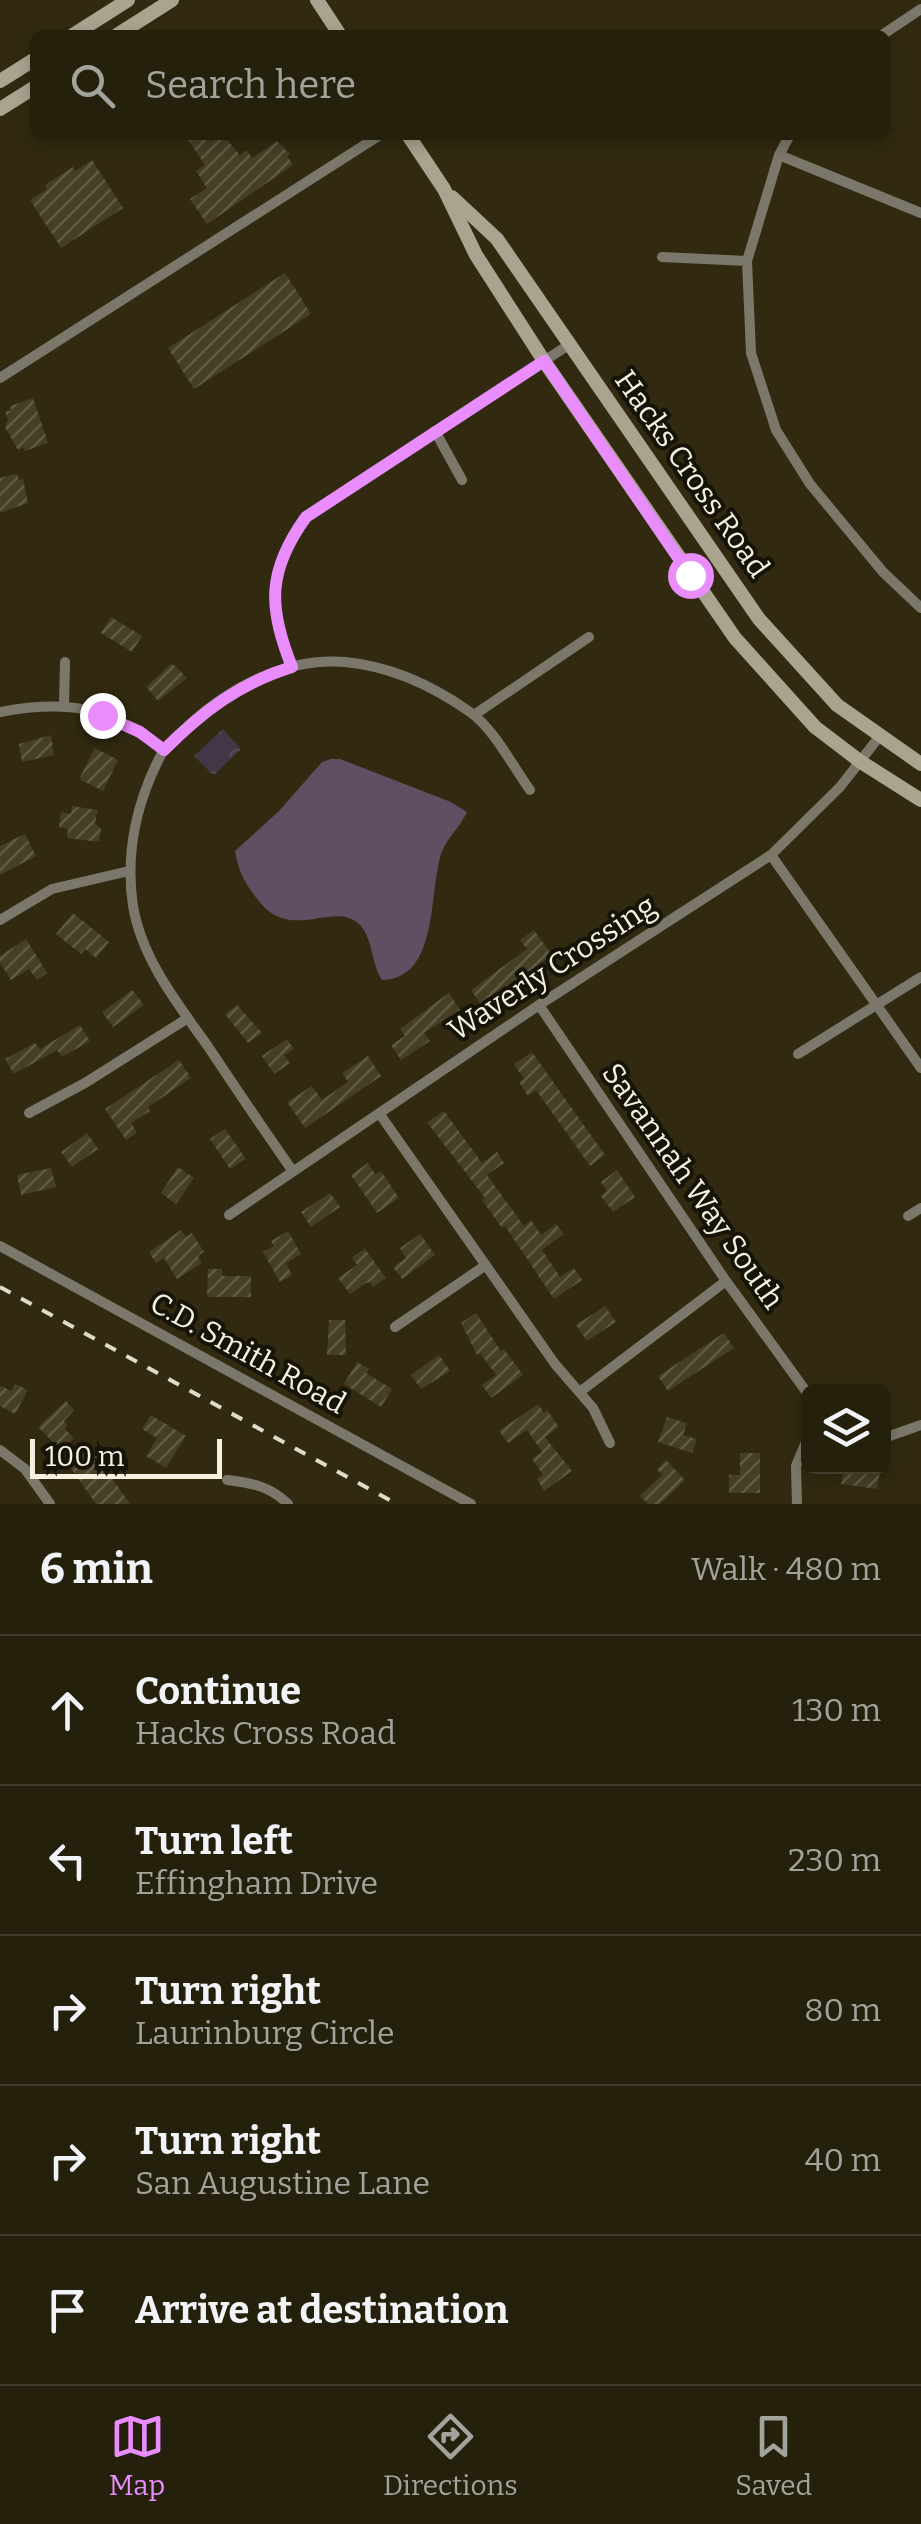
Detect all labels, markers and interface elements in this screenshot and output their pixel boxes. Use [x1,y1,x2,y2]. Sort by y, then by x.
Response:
search box [30,30,891,140]
icon: search [65,58,120,113]
text: Search here [145,62,356,108]
street label: Hacks Cross Road [607,363,777,585]
route start [668,553,714,599]
route end [80,693,126,739]
street label: Waverly Crossing [442,888,662,1048]
street label: Savannah Way South [595,1056,792,1316]
street label: C.D. Smith Road [144,1284,352,1422]
map controls [801,1384,891,1474]
button: layers [801,1384,891,1474]
scale bar [30,1434,222,1478]
text: 100 m [45,1440,125,1473]
text: 6 min [40,1544,153,1594]
text: Walk · 480 m [691,1550,881,1588]
text: Continue [135,1668,301,1714]
icon: ahead [40,1683,95,1738]
text: 130 m [792,1691,881,1729]
text: Hacks Cross Road [135,1714,396,1752]
text: Turn left [135,1818,293,1864]
icon: left [40,1833,95,1888]
text: 230 m [788,1841,881,1879]
text: Effingham Drive [135,1864,378,1902]
text: Turn right [135,1968,321,2014]
icon: right [40,1983,95,2038]
text: 80 m [804,1991,881,2029]
text: Laurinburg Circle [135,2014,394,2052]
text: Turn right [135,2118,321,2164]
icon: right [40,2133,95,2188]
text: 40 m [805,2141,881,2179]
text: San Augustine Lane [135,2164,430,2202]
icon: arrive [40,2283,95,2338]
text: Arrive at destination [135,2287,508,2333]
tab: Map [109,2409,165,2502]
tab: Directions [383,2409,518,2502]
tab: Saved [735,2409,812,2502]

